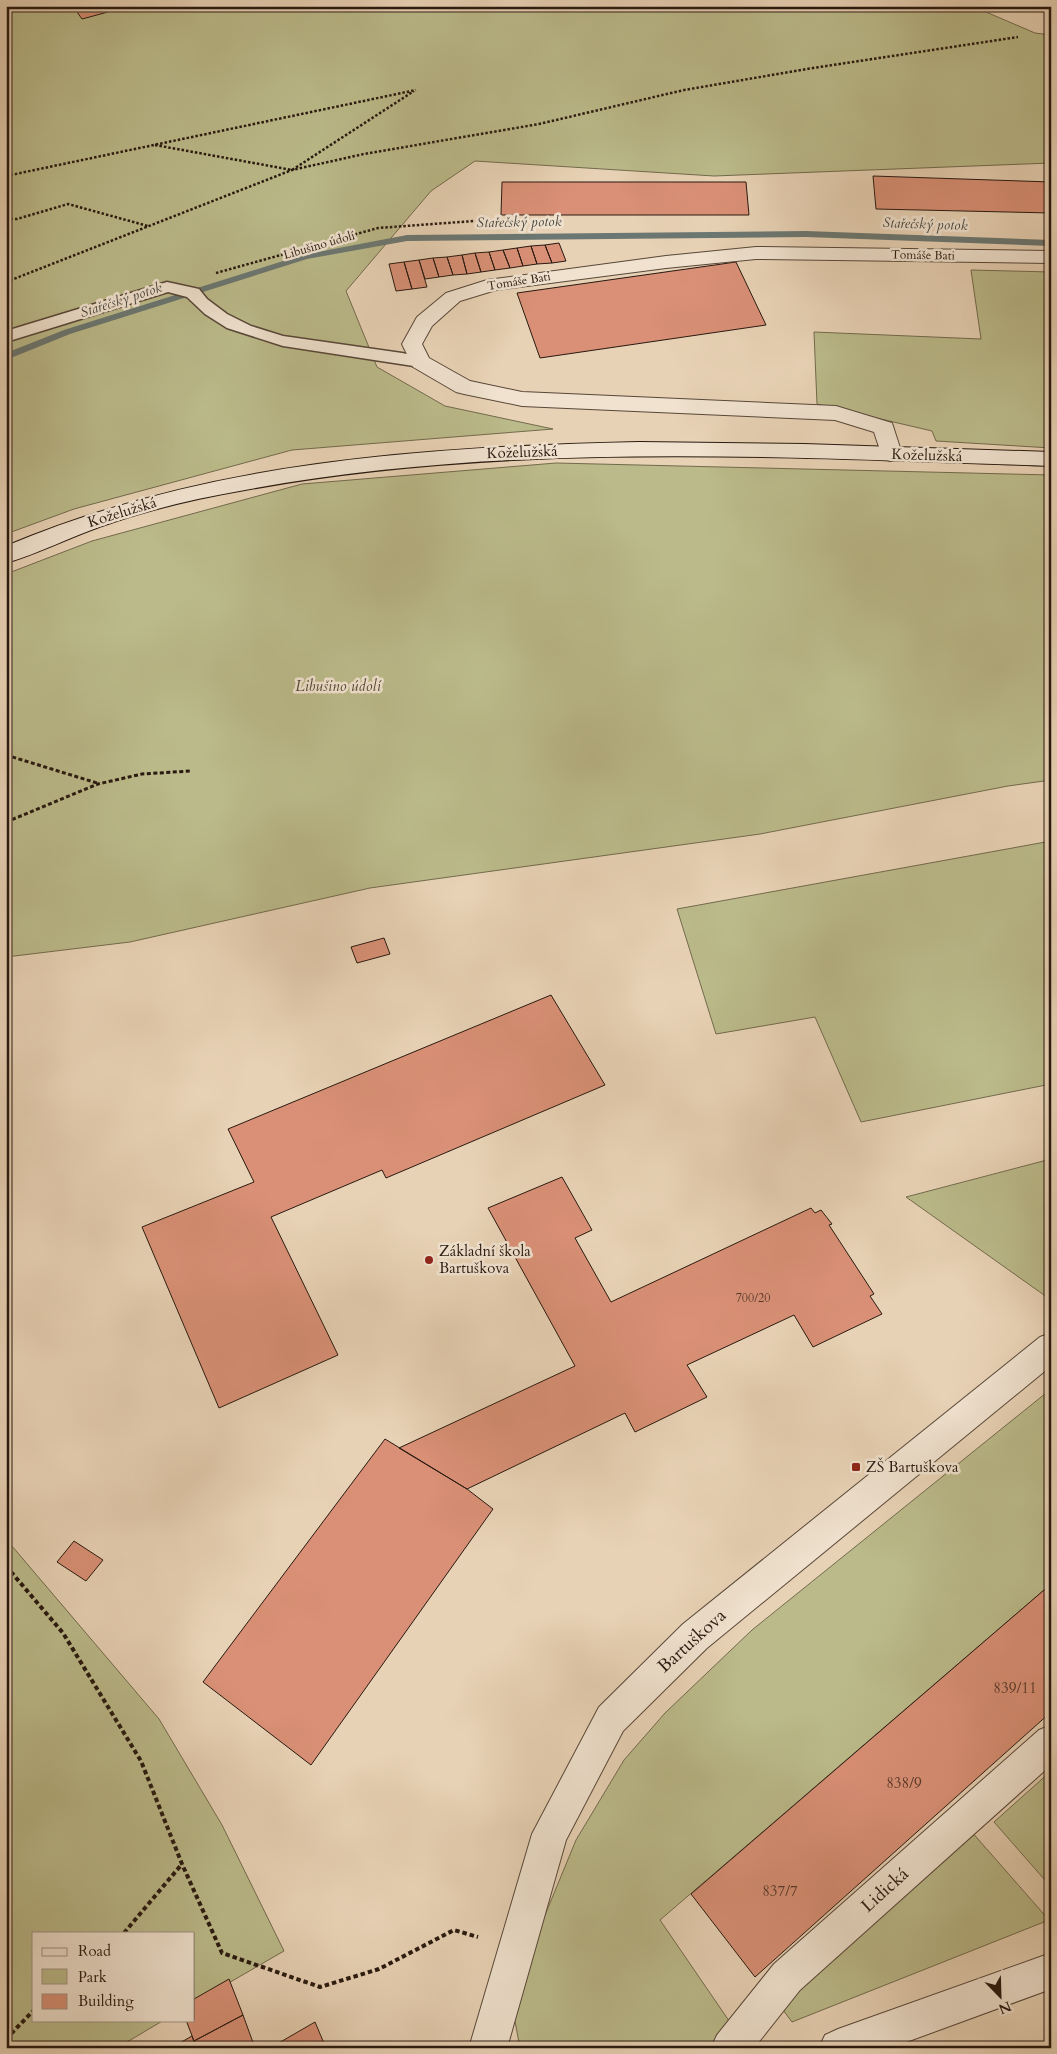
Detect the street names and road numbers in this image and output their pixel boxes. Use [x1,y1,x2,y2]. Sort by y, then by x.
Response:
street label: Libušino údolí [281,227,357,263]
street label: Tomáše Bati [891,246,956,264]
street label: Tomáše Bati [486,268,552,294]
street label: Koželužská [486,441,558,463]
street label: Koželužská [891,444,963,466]
street label: Koželužská [85,492,159,532]
street label: Bartuškova [652,1603,732,1679]
street label: Lidická [856,1862,914,1918]

